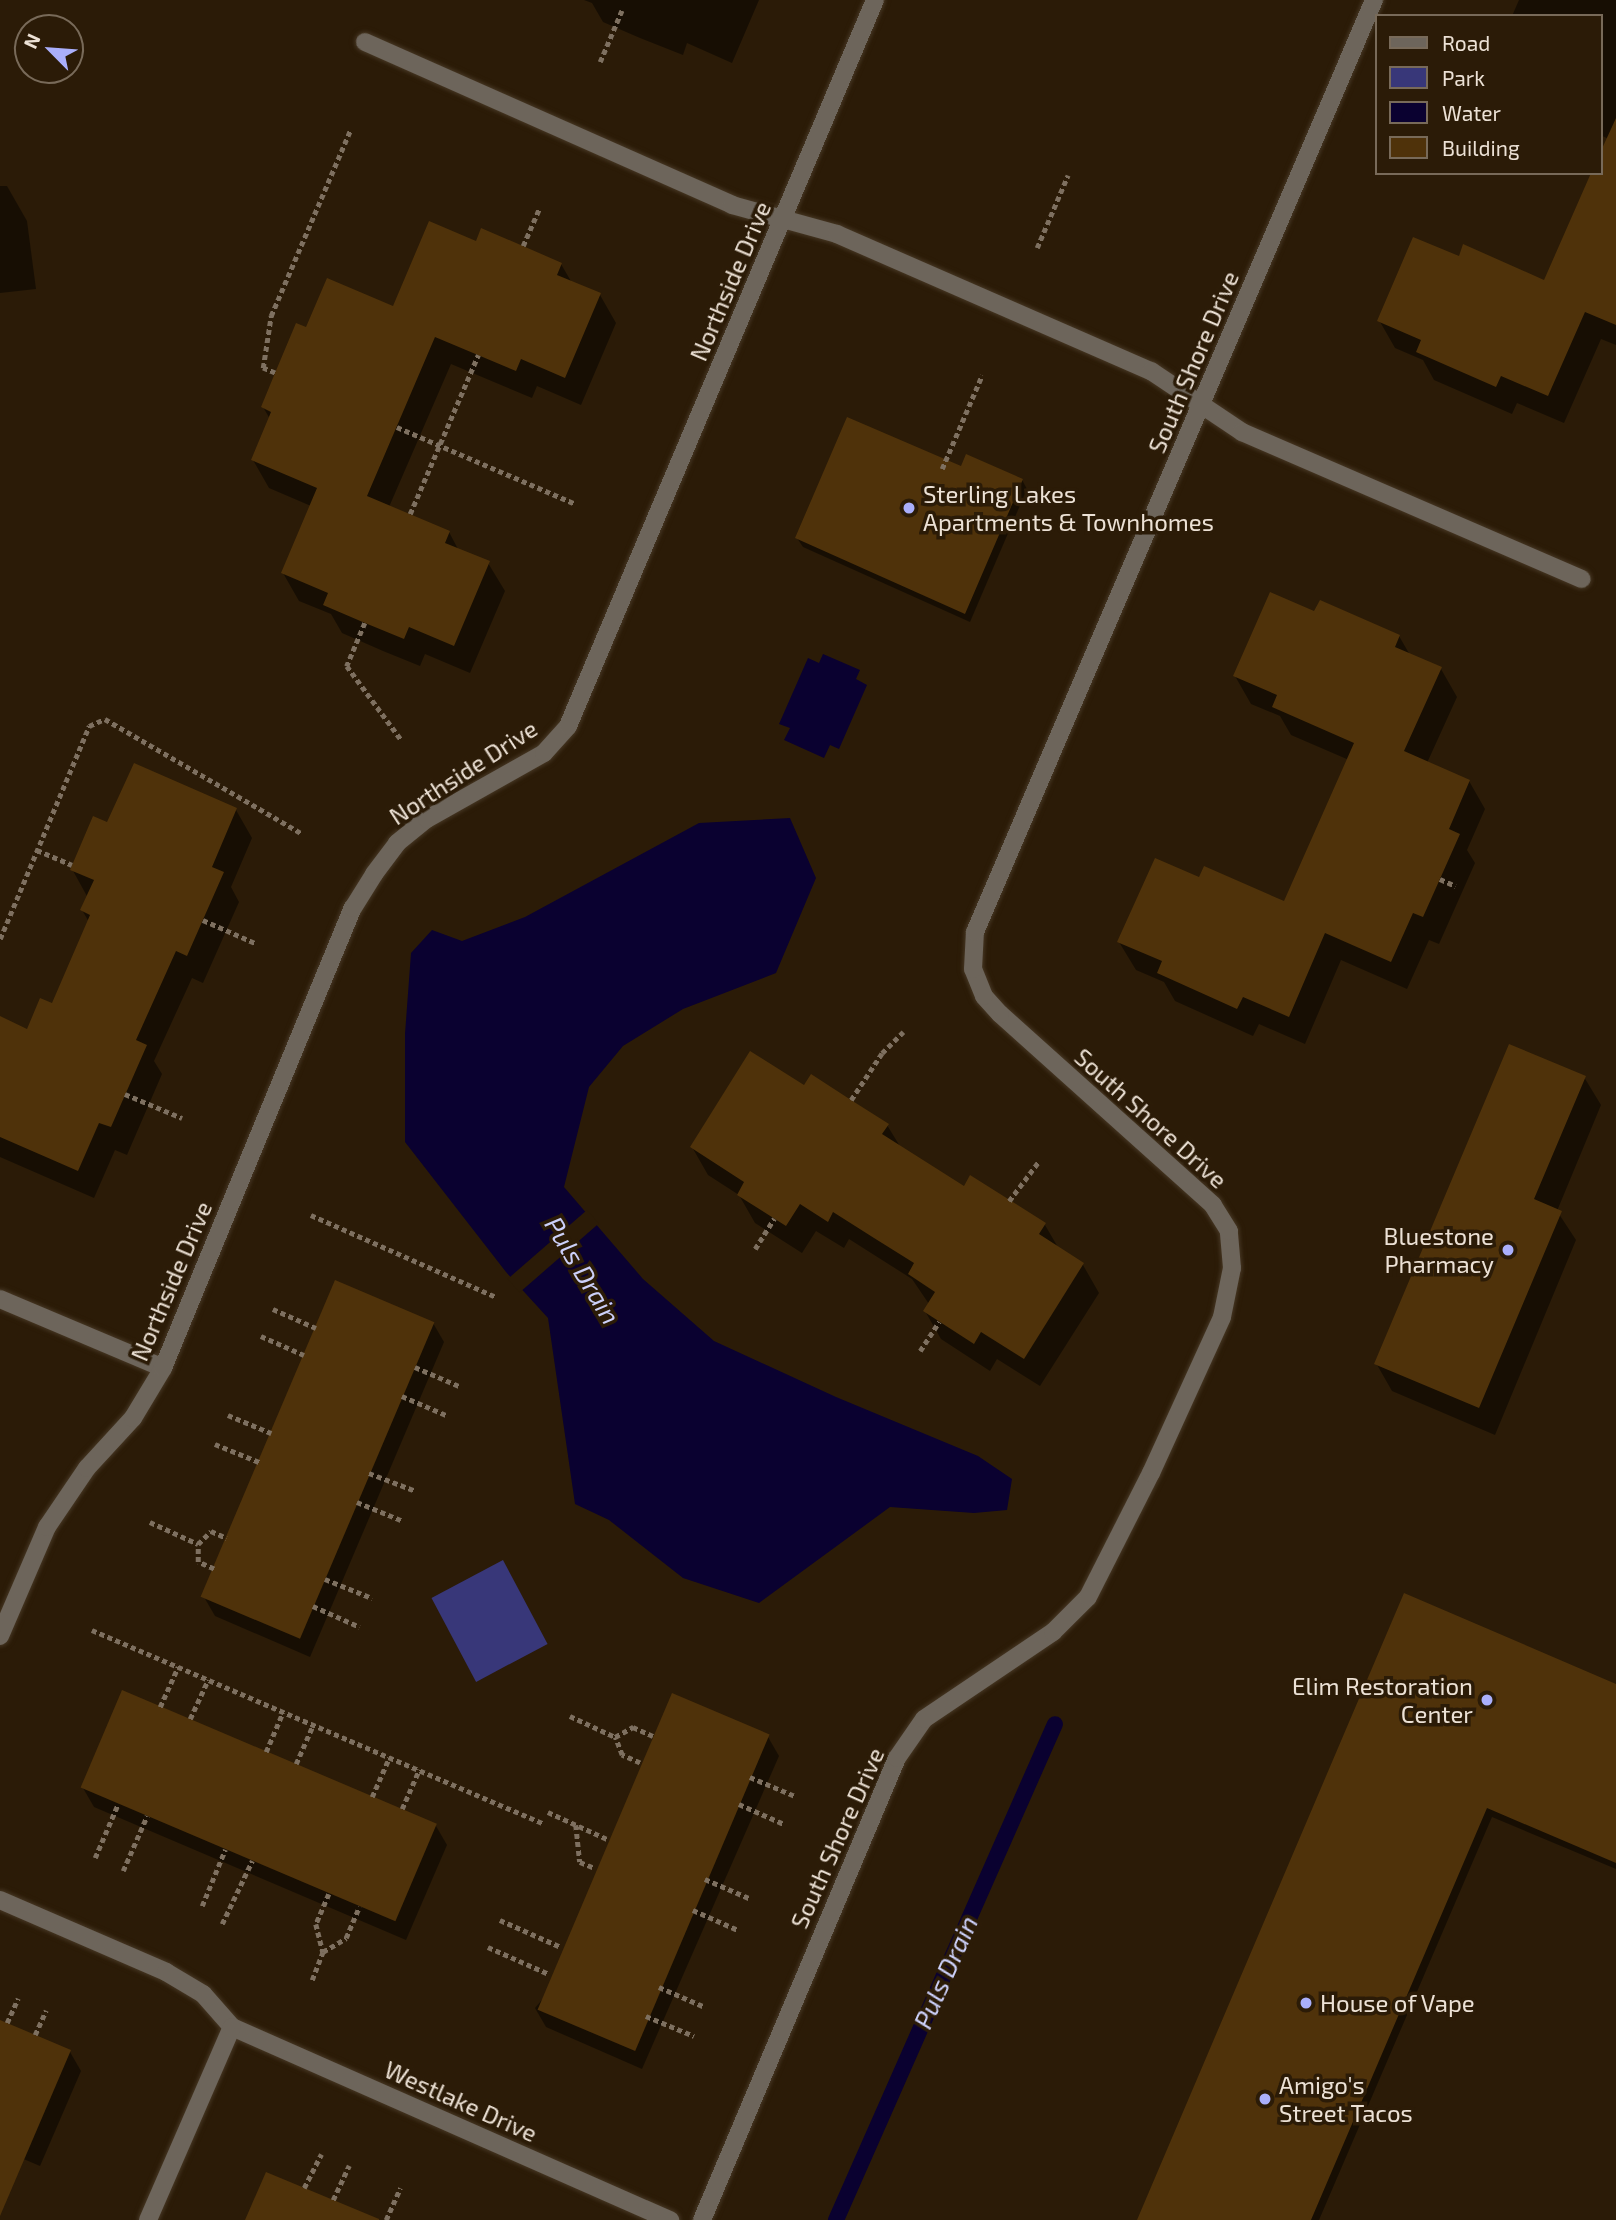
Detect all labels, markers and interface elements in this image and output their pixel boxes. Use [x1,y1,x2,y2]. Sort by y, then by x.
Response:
north arrow [14,14,84,84]
legend [1374,14,1602,175]
text: N [18,30,45,52]
text: Road [1442,30,1490,55]
text: Park [1442,65,1485,90]
text: Water [1442,100,1501,125]
text: Building [1442,135,1520,160]
street label: Northside Drive [683,197,777,365]
street label: South Shore Drive [1142,267,1244,457]
place label: Sterling Lakes Apartments & Townhomes [923,480,1214,536]
marker: Sterling Lakes Apartments & Townhomes [901,500,917,516]
street label: Northside Drive [384,714,542,830]
street label: South Shore Drive [1069,1042,1233,1194]
street label: Northside Drive [124,1197,218,1365]
water label: Puls Drain [539,1210,627,1330]
place label: Bluestone Pharmacy [1384,1222,1494,1278]
marker: Bluestone Pharmacy [1500,1242,1516,1258]
place label: Elim Restoration Center [1292,1672,1473,1728]
marker: Elim Restoration Center [1479,1692,1495,1708]
street label: South Shore Drive [784,1743,890,1933]
water label: Puls Drain [906,1911,984,2033]
place label: House of Vape [1320,1989,1476,2017]
marker: House of Vape [1298,1995,1314,2011]
street label: Westlake Drive [380,2055,542,2147]
place label: Amigo's Street Tacos [1279,2071,1413,2127]
marker: Amigo's Street Tacos [1257,2091,1273,2107]

